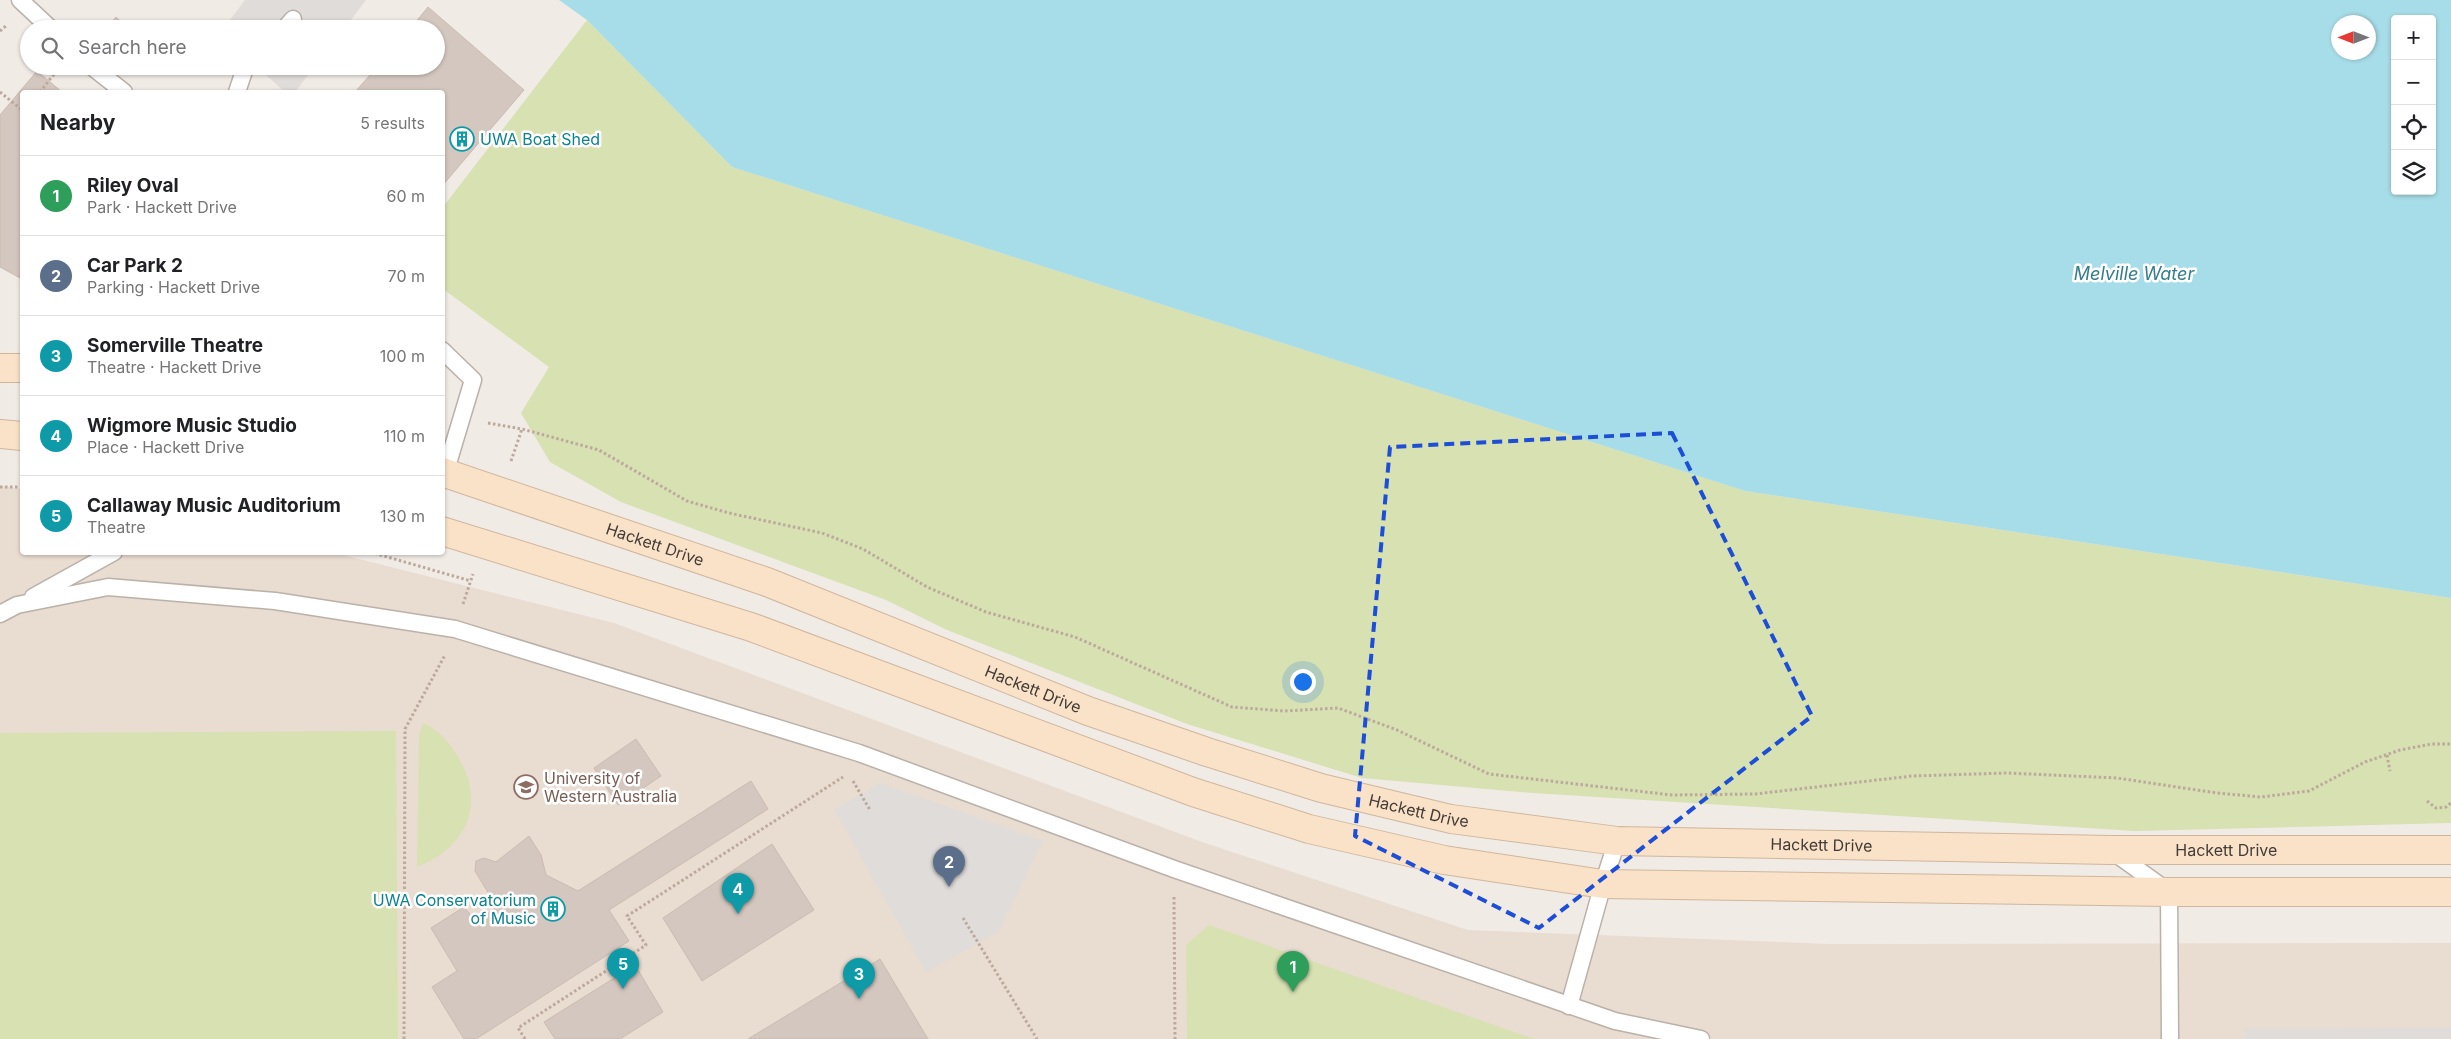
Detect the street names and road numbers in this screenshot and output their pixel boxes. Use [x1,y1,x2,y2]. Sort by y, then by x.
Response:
street label: Hackett Drive [604,518,707,570]
street label: Hackett Drive [982,661,1084,717]
street label: Hackett Drive [1367,790,1470,831]
street label: Hackett Drive [1770,834,1873,856]
street label: Hackett Drive [2175,840,2277,860]

